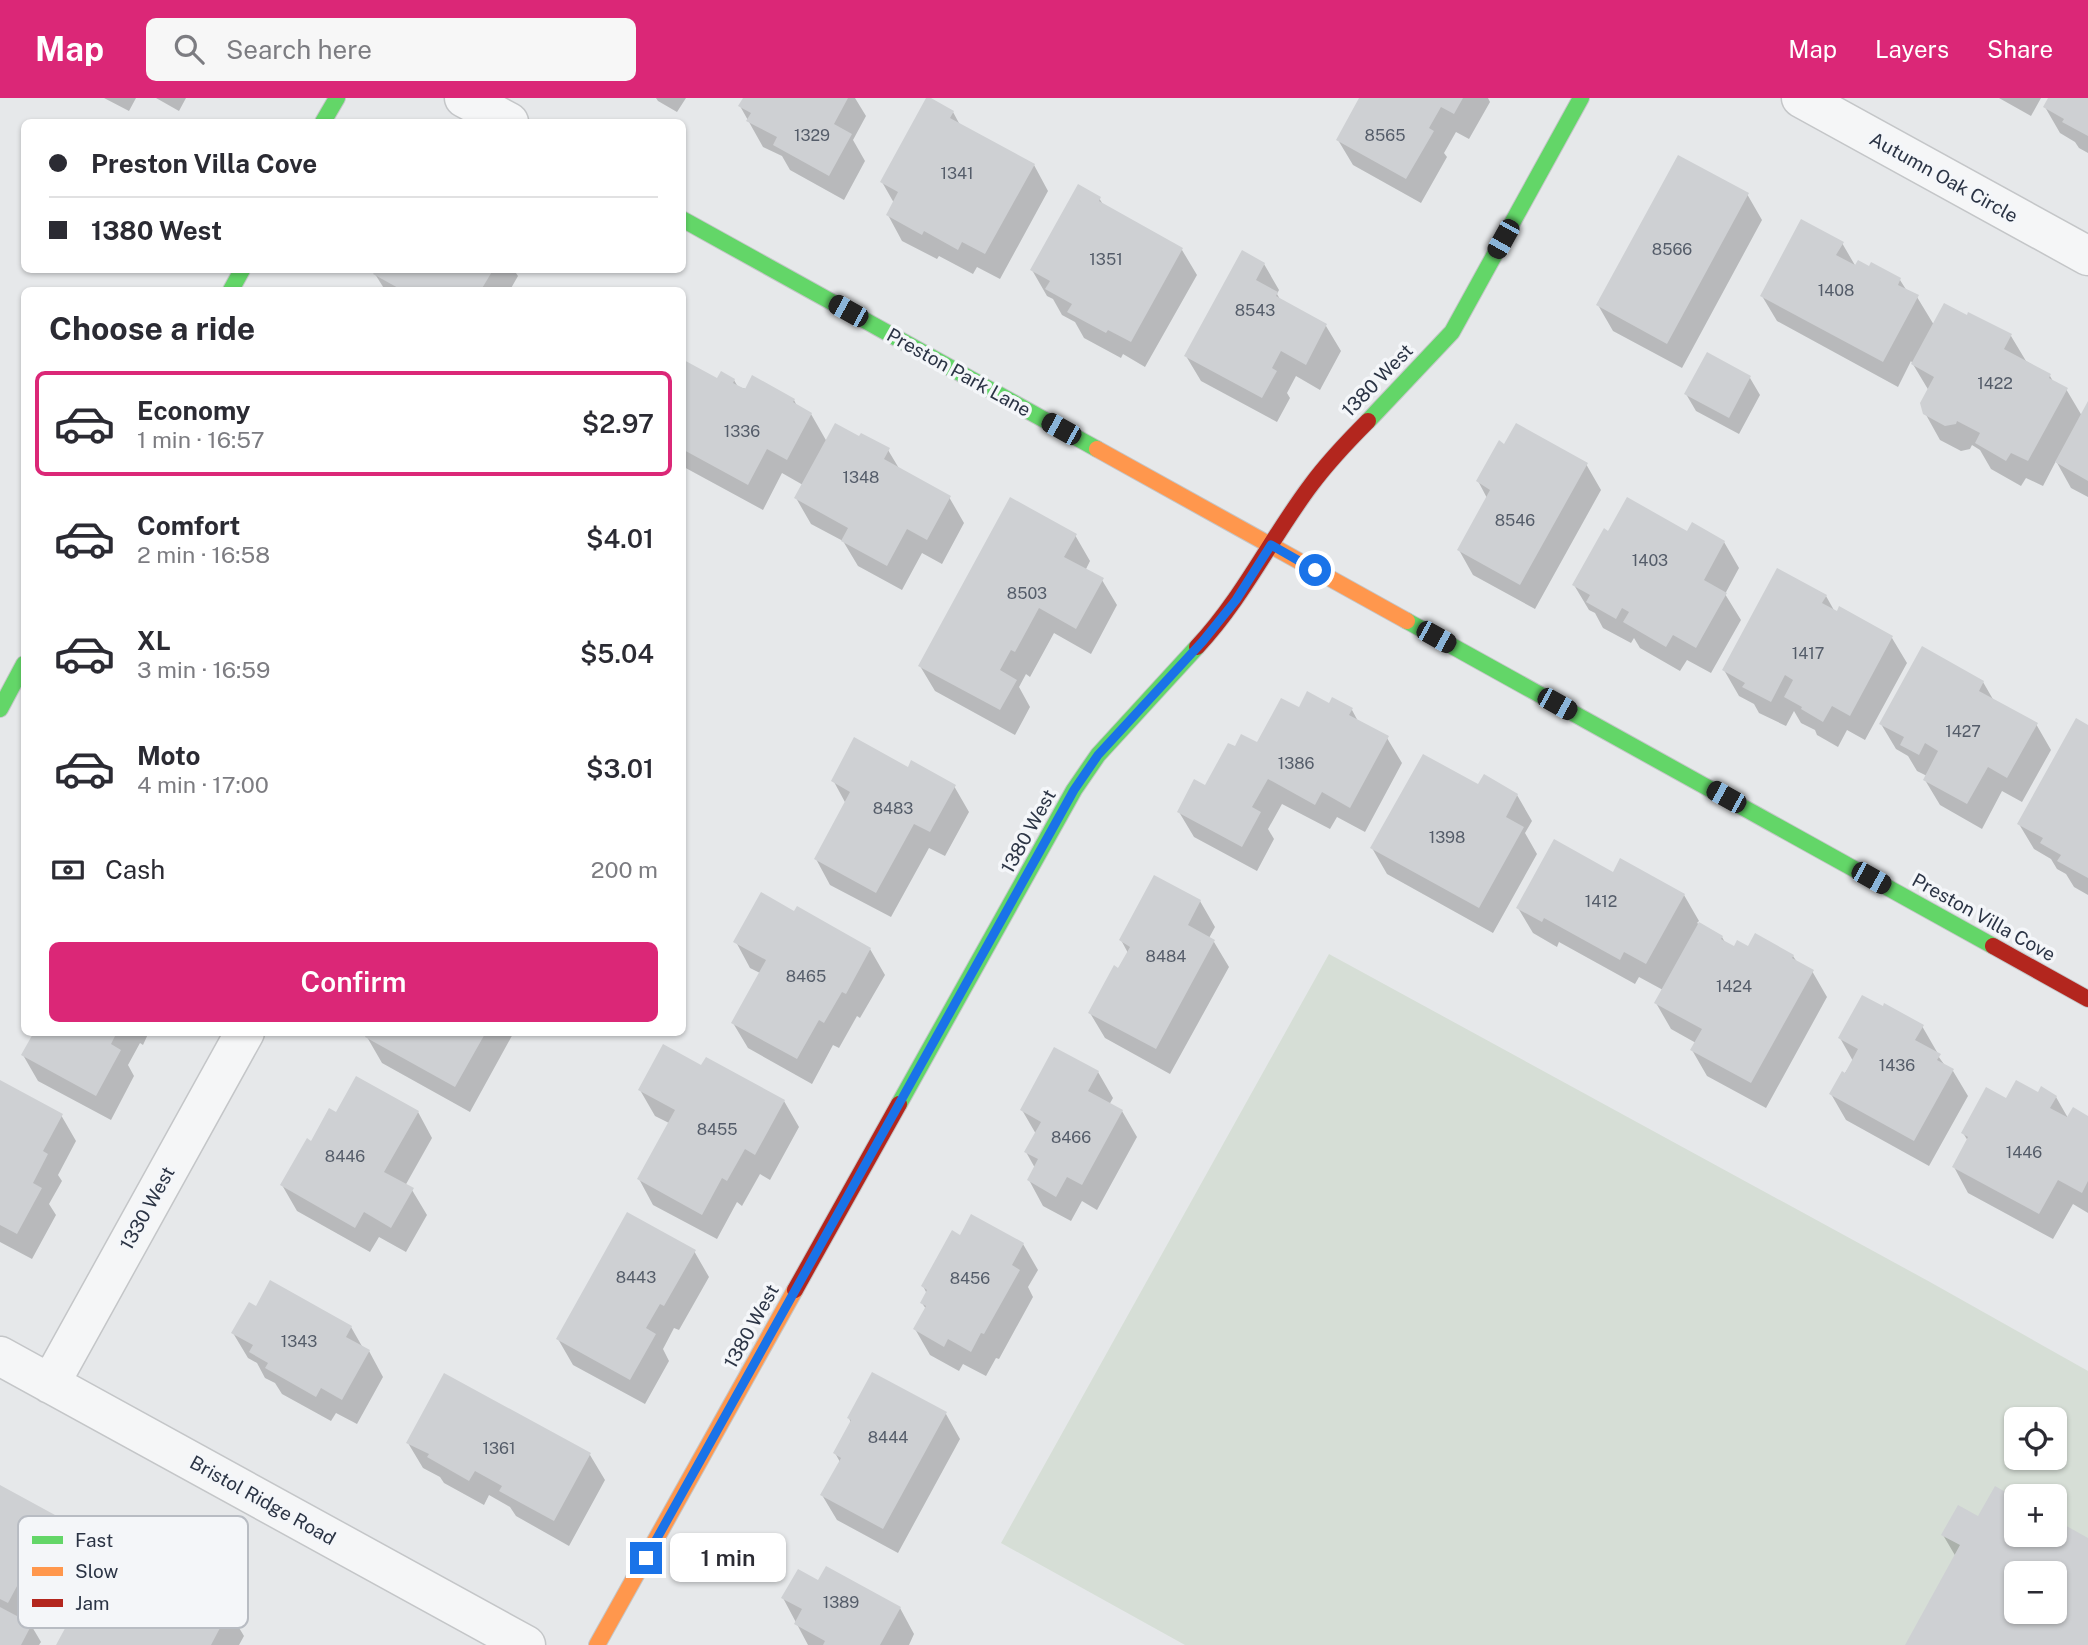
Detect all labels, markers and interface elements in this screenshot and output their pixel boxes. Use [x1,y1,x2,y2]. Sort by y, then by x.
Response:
search box [146,18,636,81]
text: Map [35,30,104,68]
icon: search [170,30,208,68]
text: Search here [226,34,372,65]
text: Map [1788,35,1837,63]
text: Layers [1875,35,1949,63]
text: Share [1987,35,2053,63]
house number: 1329 [794,126,830,145]
house number: 8565 [1365,126,1405,145]
street label: Autumn Oak Circle [1866,127,2022,227]
text: Preston Villa Cove [91,148,317,179]
house number: 1341 [940,164,974,183]
text: 1380 West [91,215,222,246]
car [1484,216,1523,262]
house number: 8566 [1652,240,1692,259]
house number: 1351 [1089,250,1123,269]
house number: 1408 [1818,281,1854,300]
car [825,292,872,330]
house number: 8543 [1235,301,1275,320]
text: Choose a ride [49,310,255,347]
street label: Preston Park Lane [883,323,1035,421]
street label: 1380 West [1337,339,1417,421]
house number: 1422 [1977,374,2013,393]
icon: car [53,392,116,455]
text: Economy [137,395,250,426]
text: $2.97 [582,408,654,439]
car [1038,410,1085,448]
house number: 1336 [724,422,760,441]
text: 1 min · 16:57 [137,426,265,453]
house number: 1348 [843,468,879,487]
icon: car [53,507,116,570]
text: Comfort [137,510,240,541]
house number: 8546 [1495,511,1535,530]
text: $4.01 [586,523,654,554]
text: 2 min · 16:58 [137,541,270,568]
house number: 1403 [1632,551,1668,570]
route start [1299,554,1331,586]
house number: 8503 [1007,584,1047,603]
car [1413,618,1460,656]
icon: car [53,622,116,685]
text: XL [137,625,171,656]
text: $5.04 [580,638,654,669]
house number: 1417 [1792,644,1824,663]
text: 3 min · 16:59 [137,656,270,683]
car [1534,685,1581,723]
house number: 1427 [1945,722,1981,741]
icon: car [53,737,116,800]
text: Moto [137,740,200,771]
text: $3.01 [586,753,654,784]
house number: 1386 [1278,754,1314,773]
text: 4 min · 17:00 [137,771,269,798]
car [1703,778,1750,816]
street label: 1380 West [996,785,1060,877]
house number: 8483 [873,799,913,818]
house number: 1398 [1429,828,1465,847]
icon: cash [49,851,87,889]
text: Cash [105,854,165,885]
text: 200 m [591,856,658,883]
car [1848,859,1895,897]
street label: Preston Villa Cove [1909,869,2059,965]
house number: 1412 [1585,892,1617,911]
button: Confirm [49,942,658,1022]
house number: 8484 [1146,947,1186,966]
house number: 8465 [786,967,826,986]
house number: 1424 [1716,977,1752,996]
house number: 1436 [1879,1056,1915,1075]
house number: 8455 [697,1120,737,1139]
house number: 8466 [1051,1128,1091,1147]
house number: 1446 [2006,1143,2042,1162]
house number: 8446 [325,1147,365,1166]
street label: 1330 West [115,1162,179,1254]
house number: 8443 [616,1268,656,1287]
house number: 8456 [950,1269,990,1288]
street label: 1380 West [719,1280,783,1372]
house number: 1343 [281,1332,317,1351]
map controls [2004,1407,2067,1624]
button: locate [2004,1407,2067,1470]
house number: 8444 [868,1428,908,1447]
house number: 1361 [483,1439,515,1458]
street label: Bristol Ridge Road [186,1451,340,1549]
button: + [2004,1484,2067,1547]
legend [18,1516,248,1628]
text: Fast [75,1529,113,1551]
callout: 1 min [670,1534,786,1582]
route end [630,1542,662,1574]
text: 1 min [701,1544,755,1571]
text: Slow [75,1560,119,1582]
button: − [2004,1561,2067,1624]
text: Jam [75,1592,109,1614]
house number: 1389 [823,1593,859,1612]

